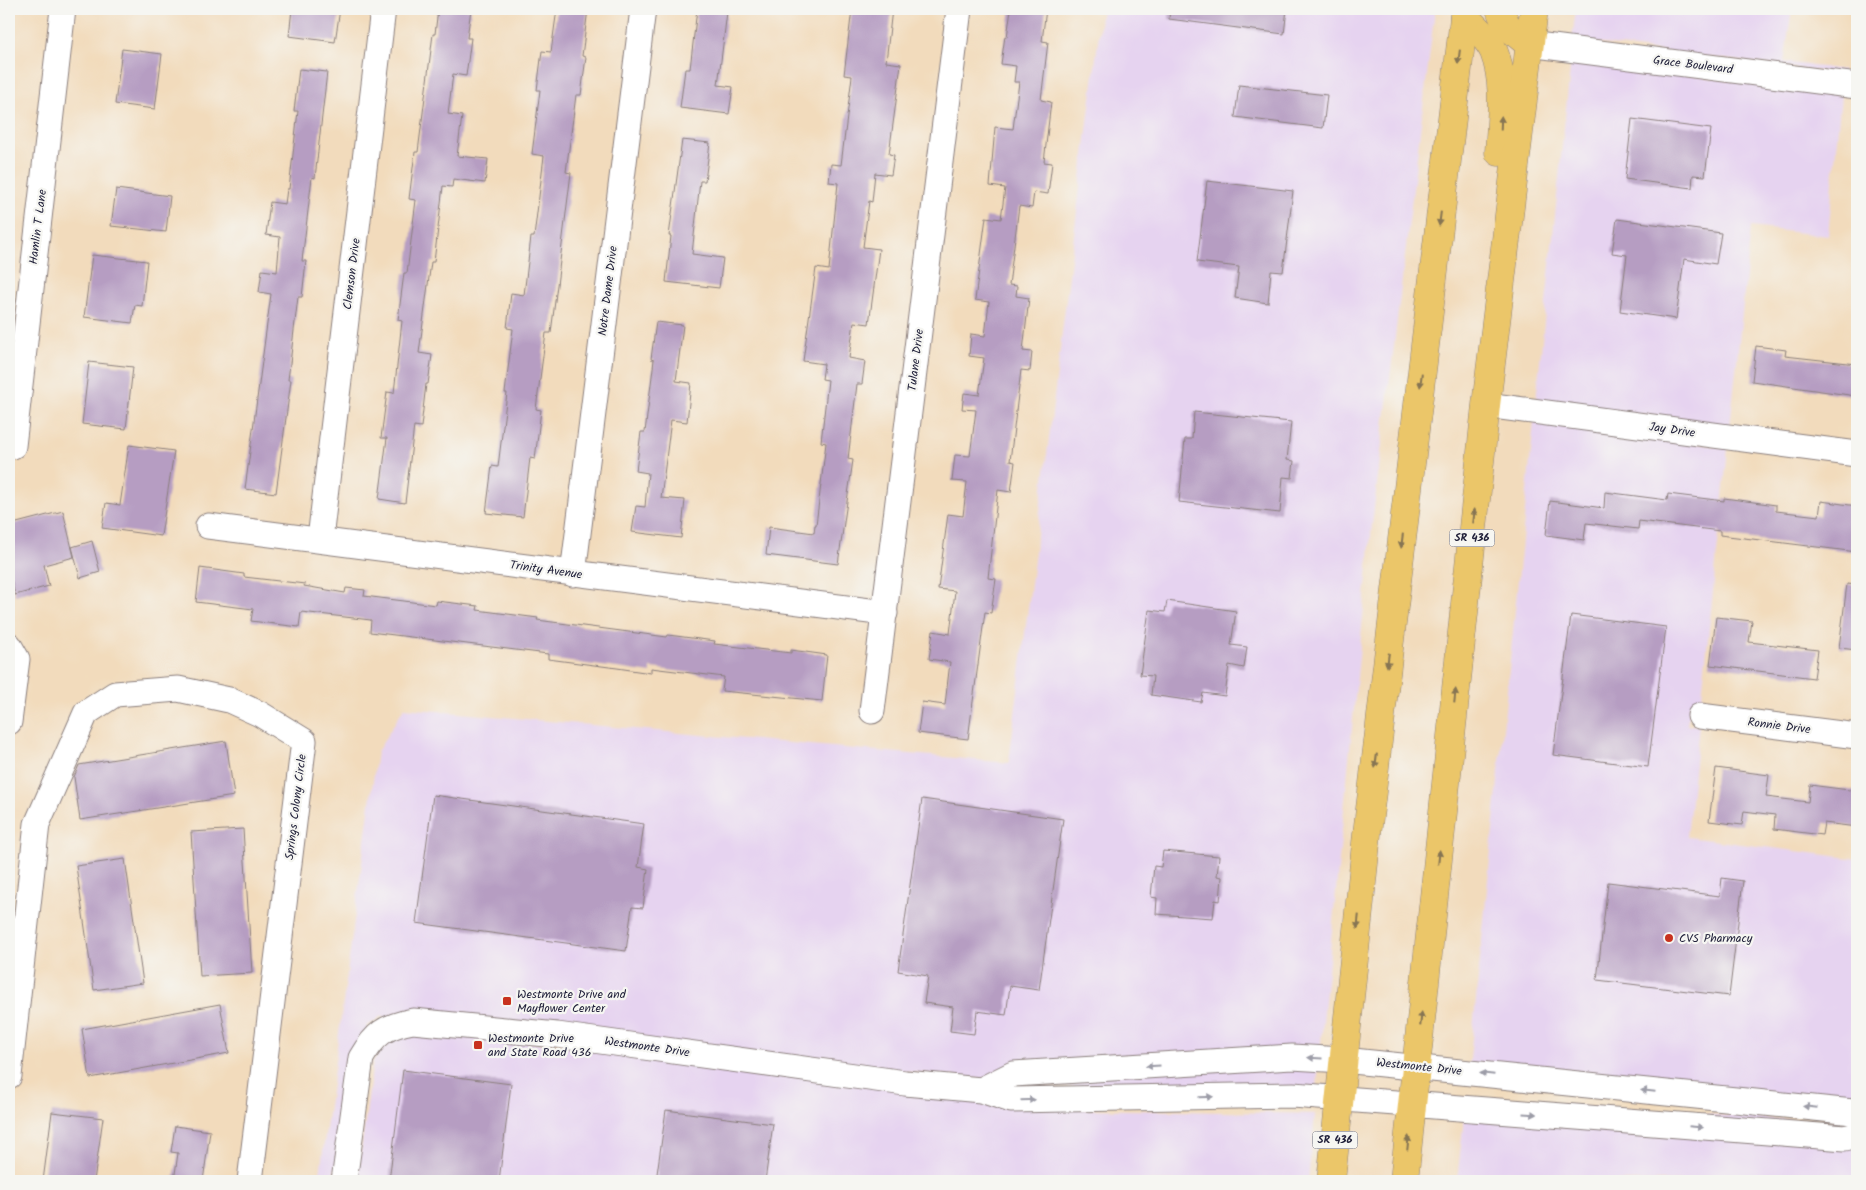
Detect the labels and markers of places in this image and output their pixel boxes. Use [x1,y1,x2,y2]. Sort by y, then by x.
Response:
place label: CVS Pharmacy [1679,929,1753,948]
marker: CVS Pharmacy [1663,932,1675,944]
place label: Westmonte Drive and Mayflower Center [517,985,627,1018]
marker: Westmonte Drive and Mayflower Center [501,995,513,1007]
place label: Westmonte Drive and State Road 436 [488,1029,591,1062]
marker: Westmonte Drive and State Road 436 [472,1039,484,1051]

